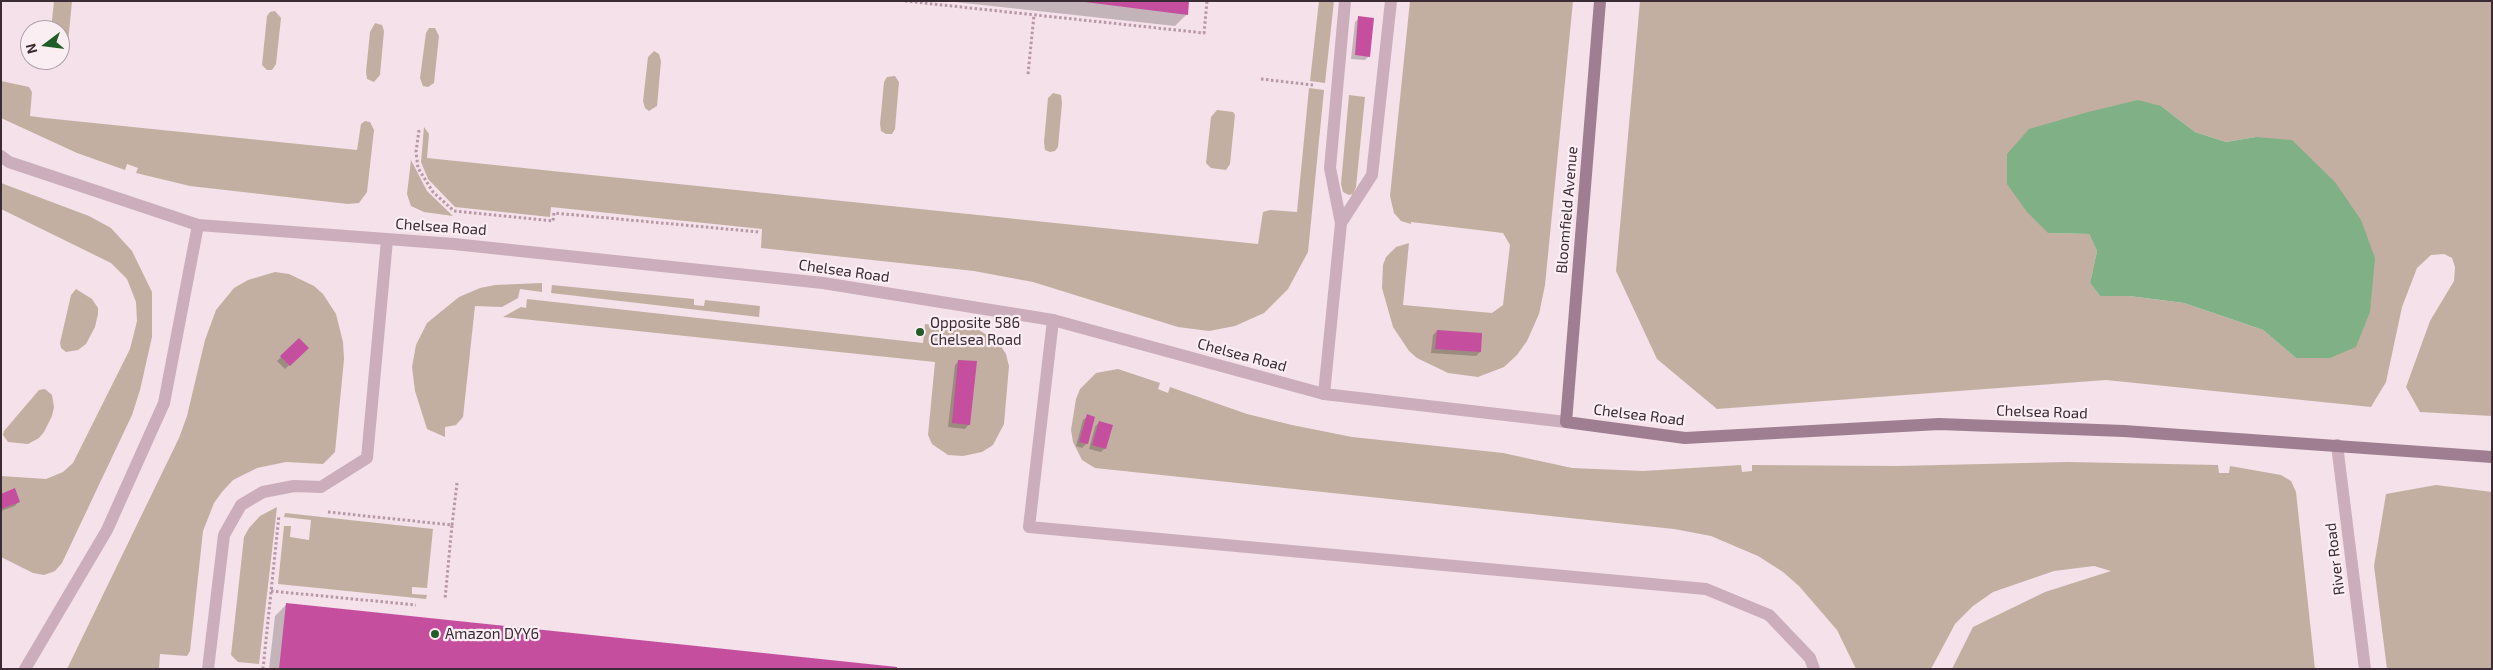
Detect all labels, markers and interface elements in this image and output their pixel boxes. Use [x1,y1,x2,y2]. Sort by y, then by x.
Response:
north arrow [20,20,70,70]
text: N [21,42,41,56]
street label: Bloomfield Avenue [1552,146,1582,274]
street label: Chelsea Road [395,215,487,239]
street label: Chelsea Road [797,256,891,286]
place label: Opposite 586 Chelsea Road [930,314,1022,349]
marker: Opposite 586 Chelsea Road [914,326,926,338]
street label: Chelsea Road [1195,334,1289,376]
street label: Chelsea Road [1592,400,1686,430]
street label: Chelsea Road [1996,401,2088,423]
street label: River Road [2322,522,2348,596]
place label: Amazon DYY6 [445,625,539,643]
marker: Amazon DYY6 [429,628,441,640]

